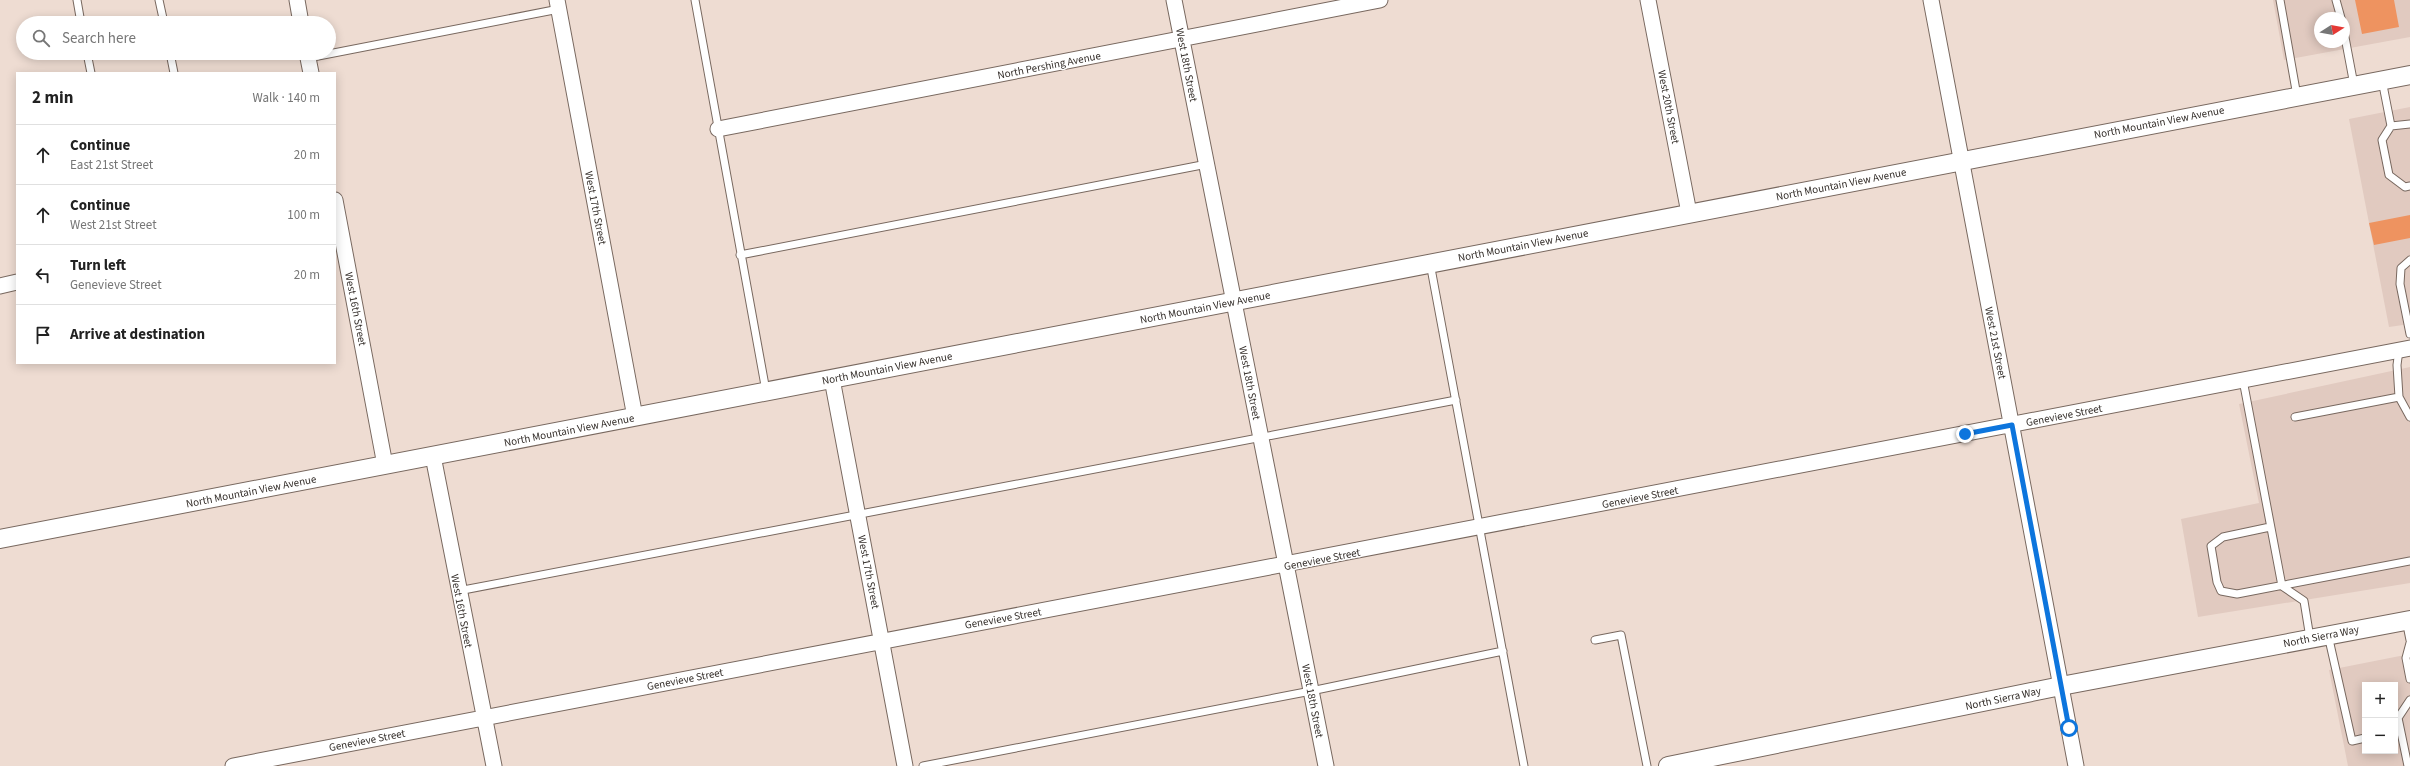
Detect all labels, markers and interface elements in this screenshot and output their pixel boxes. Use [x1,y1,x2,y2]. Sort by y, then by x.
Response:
north arrow [2314,12,2350,48]
search box [16,16,336,60]
icon: search [30,27,52,49]
street label: West 18th Street [1172,27,1201,104]
text: Search here [62,28,136,49]
street label: North Pershing Avenue [996,48,1103,83]
street label: West 20th Street [1654,69,1683,146]
text: 2 min [32,86,73,110]
text: Walk · 140 m [252,89,320,107]
street label: North Mountain View Avenue [2093,102,2226,143]
text: Continue [70,135,130,156]
icon: ahead [32,144,54,166]
text: 20 m [294,146,320,164]
text: East 21st Street [70,156,153,174]
street label: North Mountain View Avenue [1775,164,1908,205]
street label: West 17th Street [581,170,610,247]
text: Continue [70,195,130,216]
icon: ahead [32,204,54,226]
text: 100 m [287,206,320,224]
text: West 21st Street [70,216,157,234]
street label: North Mountain View Avenue [1457,225,1590,266]
text: Turn left [70,255,126,276]
icon: left [32,264,54,286]
text: 20 m [294,266,320,284]
street label: West 16th Street [341,271,370,348]
text: Genevieve Street [70,276,162,294]
street label: North Mountain View Avenue [1139,287,1272,328]
street label: West 21st Street [1981,306,2010,381]
icon: arrive [32,324,54,346]
text: Arrive at destination [70,324,205,345]
street label: West 18th Street [1235,345,1264,422]
street label: North Mountain View Avenue [821,348,954,389]
street label: Genevieve Street [2025,401,2104,430]
street label: North Mountain View Avenue [503,410,636,451]
route end [1956,425,1974,443]
street label: North Mountain View Avenue [185,471,318,512]
street label: Genevieve Street [1601,483,1680,512]
street label: West 17th Street [854,534,883,611]
street label: Genevieve Street [1283,545,1362,574]
street label: West 16th Street [447,573,476,650]
street label: Genevieve Street [964,604,1043,633]
street label: North Sierra Way [2282,622,2360,651]
street label: West 18th Street [1298,663,1327,740]
street label: Genevieve Street [646,665,725,694]
map controls [2362,682,2398,754]
button: + [2362,682,2398,718]
street label: North Sierra Way [1964,683,2042,714]
button: − [2362,718,2398,754]
route start [2060,719,2078,737]
street label: Genevieve Street [328,726,407,755]

